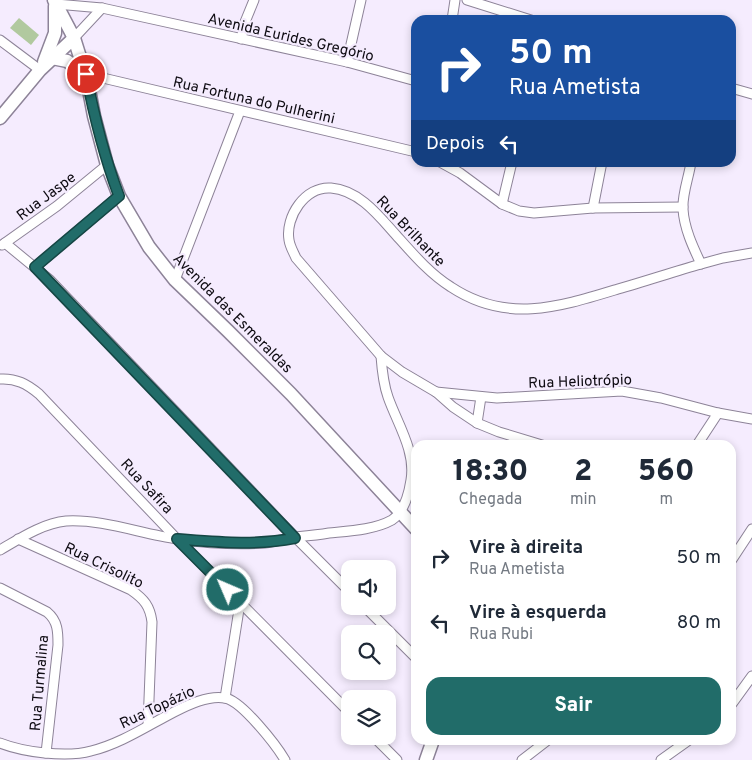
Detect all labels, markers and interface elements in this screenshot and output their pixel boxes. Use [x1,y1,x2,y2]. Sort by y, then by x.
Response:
street label: Avenida Eurides Gregório [206,10,376,67]
text: 50 m [509,32,593,76]
icon: right [426,35,491,100]
pin [65,53,107,95]
icon: arrive [72,60,100,88]
street label: Rua Fortuna do Pulherini [171,74,337,129]
text: Rua Ametista [509,75,640,102]
icon: left [495,130,523,158]
text: Depois [426,132,485,156]
street label: Rua Jaspe [13,169,80,226]
street label: Rua Brilhante [371,193,449,272]
street label: Avenida das Esmeraldas [168,250,296,378]
street label: Rua Heliotrópio [528,371,632,394]
text: 18:30 [452,454,529,491]
text: 2 [574,454,592,491]
text: 560 [638,454,695,491]
street label: Rua Safira [115,455,176,519]
text: Chegada [459,490,522,510]
text: min [570,490,597,510]
text: m [659,490,673,510]
text: Vire à direita [469,536,583,560]
street label: Rua Crisolito [61,539,146,594]
icon: right [426,544,454,572]
text: 50 m [676,546,721,570]
map controls [341,560,396,745]
button: sound [341,560,396,615]
text: Rua Ametista [469,560,565,580]
position arrow [201,563,253,615]
text: Vire à esquerda [469,601,607,625]
icon: left [426,609,454,637]
text: 80 m [677,611,721,635]
button: search [341,625,396,680]
text: Rua Rubi [469,625,533,645]
street label: Rua Turmalina [27,634,54,732]
button: Sair [426,677,721,735]
street label: Rua Topázio [117,683,198,734]
button: layers [341,690,396,745]

